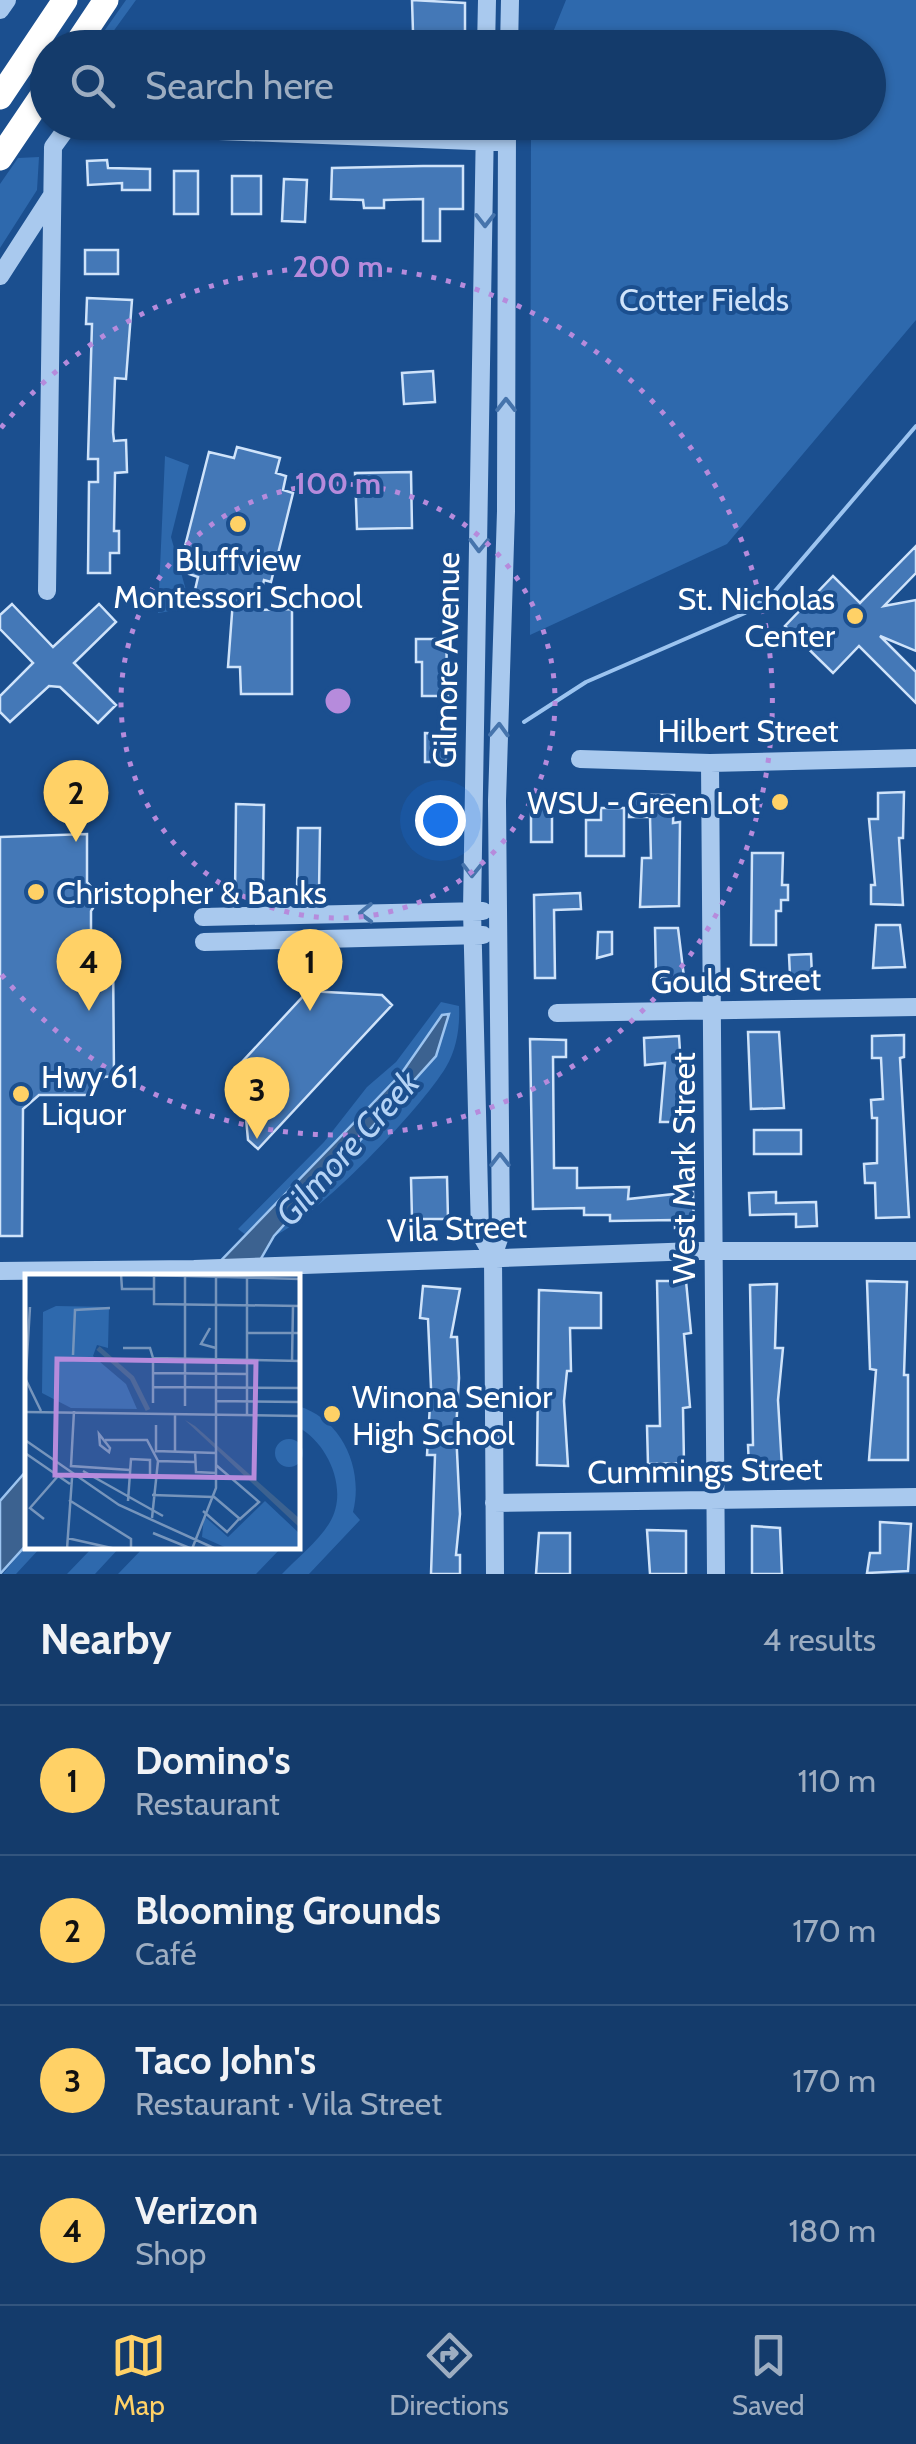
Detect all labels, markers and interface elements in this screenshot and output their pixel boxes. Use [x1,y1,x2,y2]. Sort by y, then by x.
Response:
search box [30,30,886,140]
icon: search [65,58,120,113]
text: Search here [145,62,334,109]
one-way arrow [474,212,496,228]
text: 200 m [292,248,384,285]
park label: Cotter Fields [619,280,789,319]
one-way arrow [495,396,517,412]
text: 100 m [295,465,381,502]
marker: Bluffview Montessori School [227,513,249,535]
one-way arrow [468,537,489,553]
place label: Bluffview Montessori School [113,540,363,616]
street label: Gilmore Avenue [425,552,467,768]
place label: St. Nicholas Center [677,579,836,655]
marker: St. Nicholas Center [844,605,866,627]
centre of rings [320,683,356,719]
street label: Hilbert Street [657,711,839,750]
one-way arrow [489,721,510,737]
pin: 2 [44,760,108,842]
place label: WSU - Green Lot [527,783,760,822]
marker: WSU - Green Lot [769,791,791,813]
your location [415,795,466,846]
one-way arrow [462,862,483,878]
place label: Christopher & Banks [56,873,327,912]
marker: Christopher & Banks [25,881,47,903]
one-way arrow [358,902,374,924]
pin: 4 [56,928,122,1011]
pin: 1 [278,928,342,1011]
street label: Gould Street [651,959,822,1001]
street label: West Mark Street [664,1052,703,1284]
pin: 3 [224,1056,290,1139]
place label: Hwy 61 Liquor [41,1057,138,1133]
water label: Gilmore Creek [266,1061,429,1235]
marker: Hwy 61 Liquor [10,1083,32,1105]
one-way arrow [489,1151,511,1166]
street label: Vila Street [386,1206,528,1250]
inset map [25,1274,300,1549]
place label: Winona Senior High School [352,1377,553,1453]
marker: Winona Senior High School [321,1403,343,1425]
street label: Cummings Street [587,1448,823,1492]
text: Nearby [40,1613,172,1665]
text: 4 results [763,1620,876,1659]
text: Domino's [135,1737,290,1784]
text: 1 [67,1761,78,1800]
text: 110 m [798,1761,876,1800]
text: Restaurant [135,1784,280,1823]
text: Blooming Grounds [135,1887,441,1934]
text: 2 [64,1911,81,1950]
text: 170 m [792,1911,876,1950]
text: Café [135,1934,197,1973]
text: Taco John's [135,2037,316,2084]
text: 3 [64,2061,81,2100]
text: 170 m [792,2061,876,2100]
text: Restaurant · Vila Street [135,2084,442,2123]
text: Verizon [135,2187,258,2234]
text: 4 [63,2211,82,2250]
text: 180 m [789,2211,876,2250]
text: Shop [135,2234,206,2273]
tab: Map [111,2328,166,2422]
tab: Directions [389,2328,509,2422]
tab: Saved [732,2328,805,2422]

